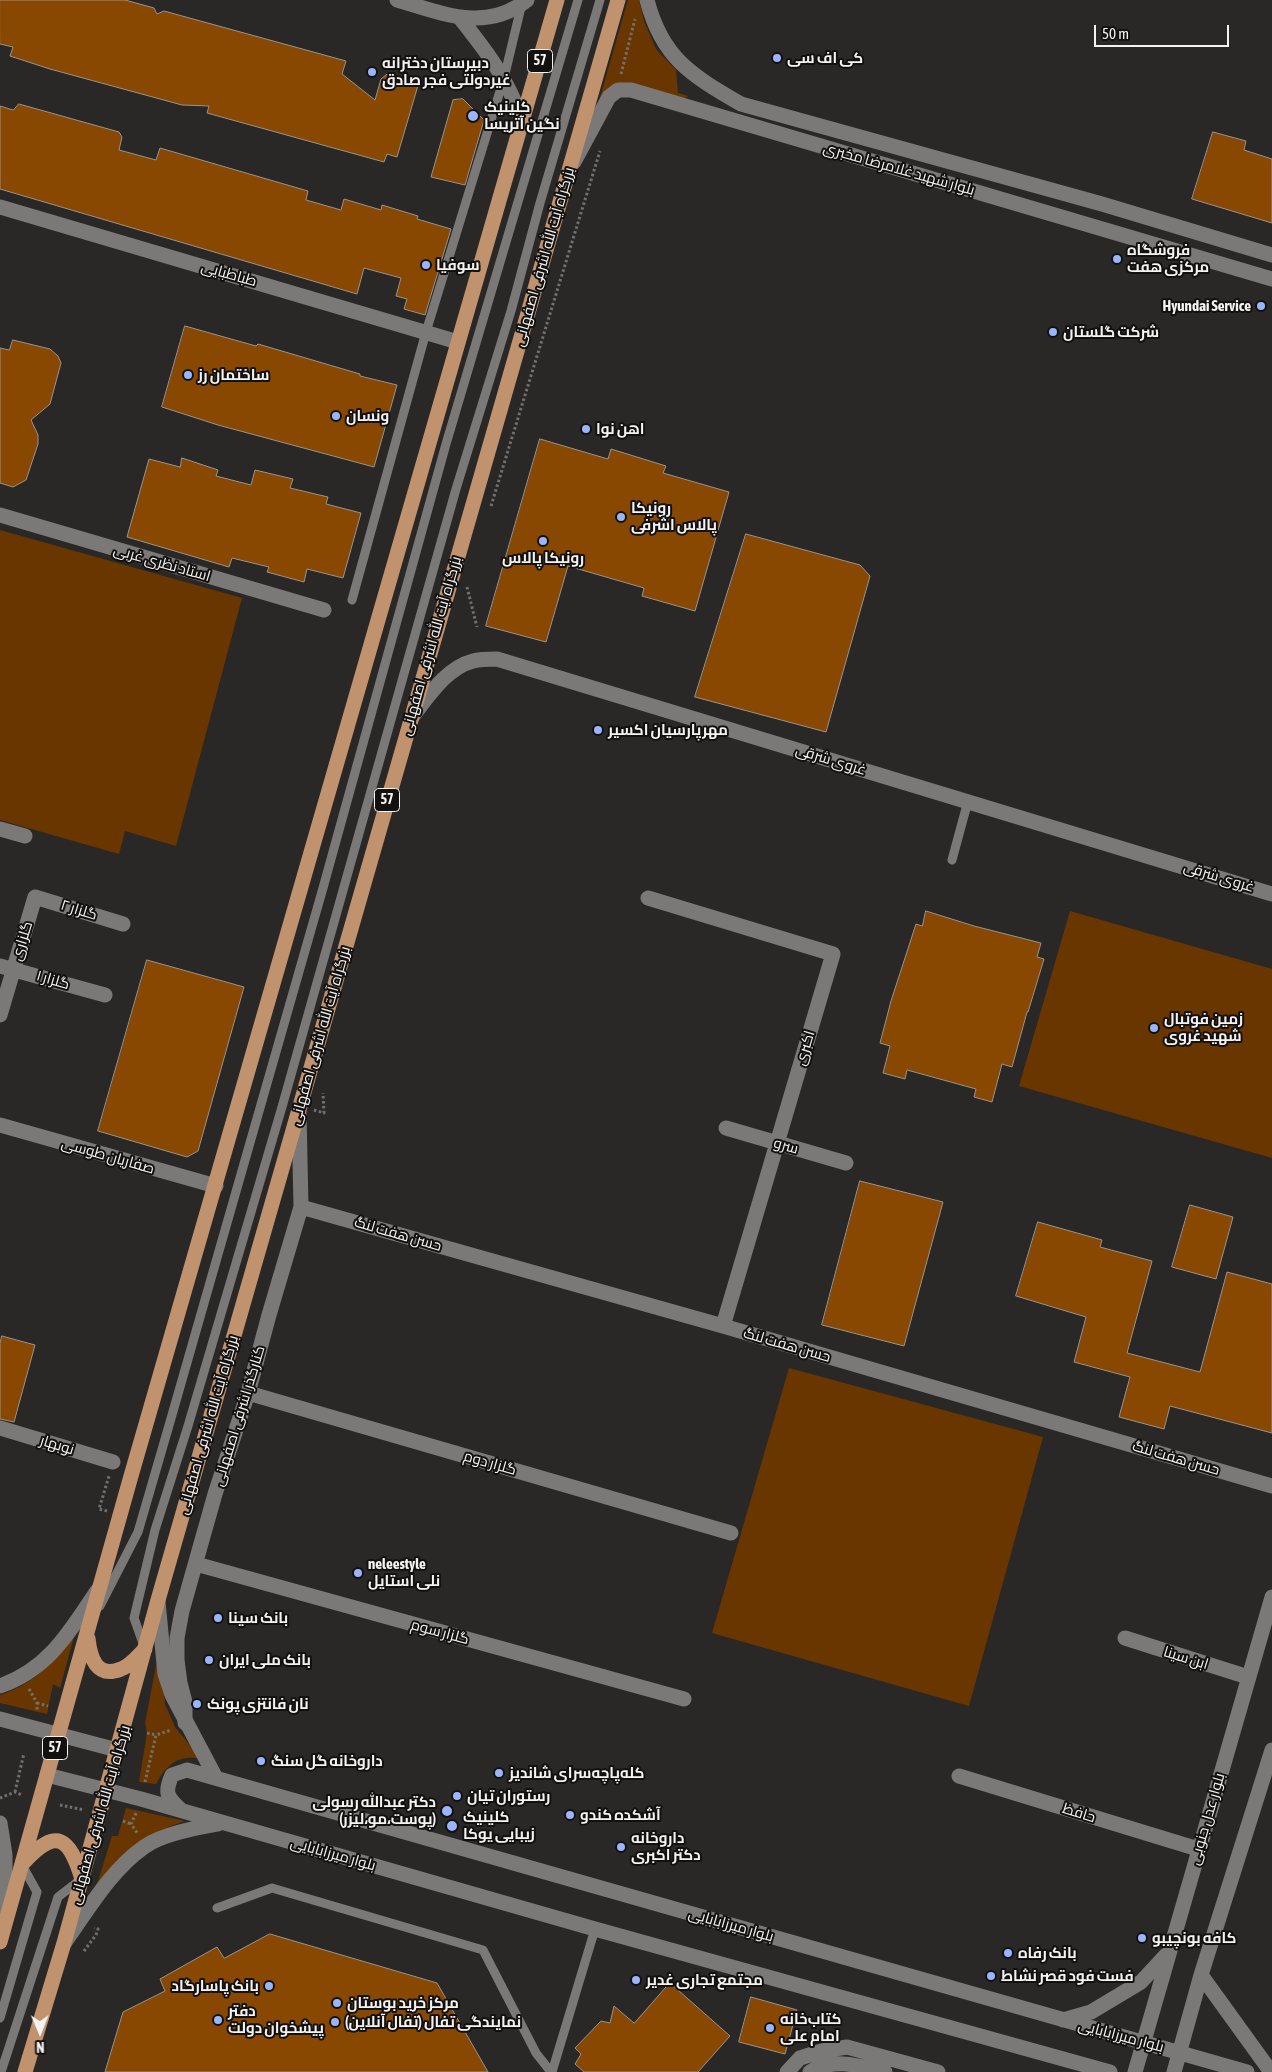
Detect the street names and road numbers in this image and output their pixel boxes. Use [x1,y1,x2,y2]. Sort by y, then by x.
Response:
road number: 57 [528,49,552,72]
street label: بلوار شهید غلامرضا مخبری [821,139,977,199]
street label: بزرگراه آیت الله اشرفی اصفهانی [510,165,578,349]
street label: طباطبایی [199,257,259,291]
street label: استاد نظری غربی [111,541,213,585]
street label: بزرگراه آیت الله اشرفی اصفهانی [397,554,465,738]
street label: غروی شرقی [793,741,869,779]
road number: 57 [374,788,400,812]
street label: غروی شرقی [1181,858,1257,896]
street label: گلزار ۲ [59,896,99,924]
street label: گلزاری [7,919,37,963]
street label: بزرگراه آیت الله اشرفی اصفهانی [286,944,354,1128]
street label: گلزار ۱ [34,967,72,993]
street label: اکبری [791,1028,819,1068]
street label: صفاریان طوسی [59,1134,157,1178]
street label: سرو [772,1134,800,1158]
street label: حسن هفت لنگ [352,1213,444,1255]
street label: حسن هفت لنگ [741,1324,833,1366]
street label: بزرگراه آیت الله اشرفی اصفهانی [174,1333,242,1517]
street label: کنارگذر اشرفی اصفهانی [209,1344,269,1488]
street label: نوبهار [38,1431,76,1459]
street label: حسن هفت لنگ [1130,1437,1222,1479]
street label: گلزار دوم [462,1447,518,1479]
street label: گلزار سوم [409,1616,471,1648]
street label: ابن سینا [1161,1643,1211,1673]
street label: بزرگراه آیت الله اشرفی اصفهانی [66,1723,134,1907]
road number: 57 [42,1736,68,1760]
street label: بلوار عدل جنوبی [1185,1771,1229,1867]
street label: حافظ [1060,1799,1098,1827]
street label: بلوار میرزابابایی [288,1833,378,1875]
street label: بلوار میرزابابایی [686,1904,776,1946]
street label: بلوار میرزابابایی [1076,2016,1166,2056]

